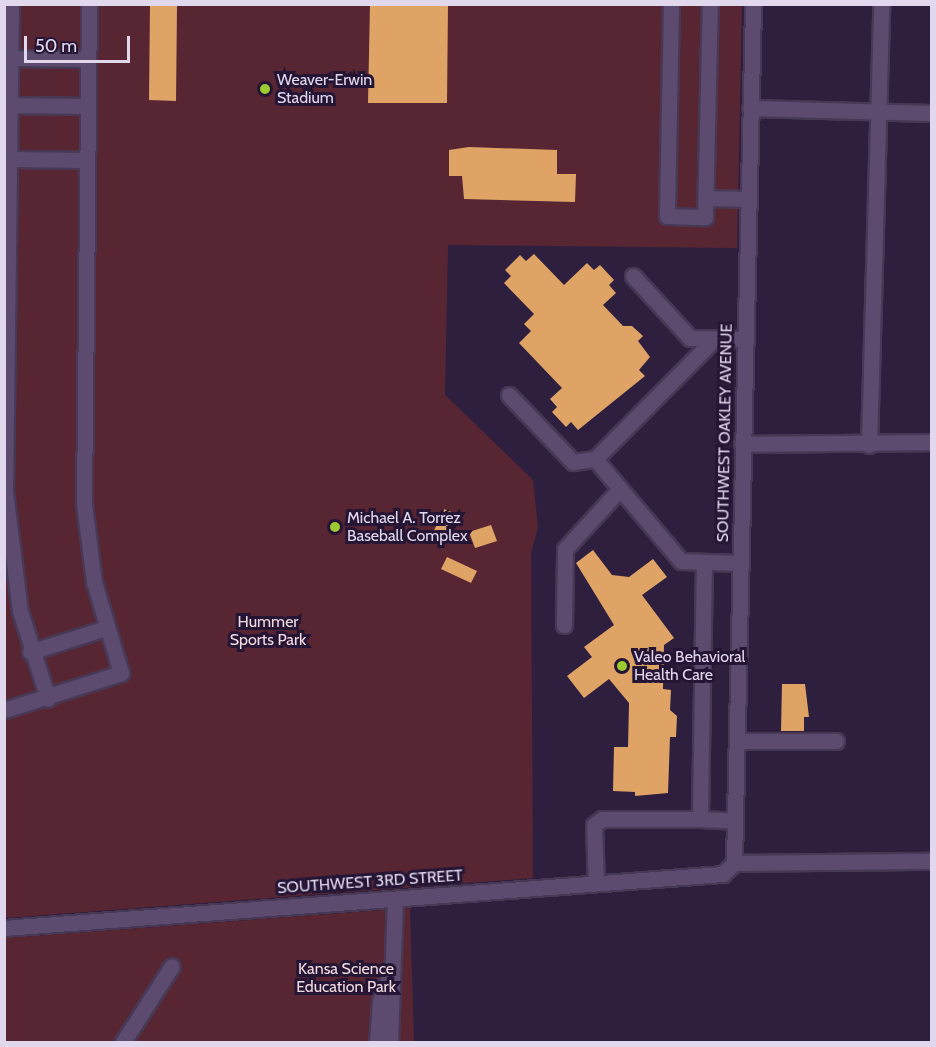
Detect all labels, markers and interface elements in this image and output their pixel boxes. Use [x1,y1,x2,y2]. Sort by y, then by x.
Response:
scale bar [27,24,134,62]
text: 50 m [35,35,77,57]
place label: Weaver-Erwin Stadium [277,70,372,108]
marker: Weaver-Erwin Stadium [258,82,272,96]
street label: SOUTHWEST OAKLEY AVENUE [713,324,737,542]
place label: Michael A. Torrez Baseball Complex [347,508,468,546]
marker: Michael A. Torrez Baseball Complex [328,520,342,534]
park label: Hummer Sports Park [230,612,306,650]
place label: Valeo Behavioral Health Care [634,647,745,685]
marker: Valeo Behavioral Health Care [615,659,629,673]
street label: SOUTHWEST 3RD STREET [277,866,463,898]
park label: Kansa Science Education Park [296,959,396,997]

